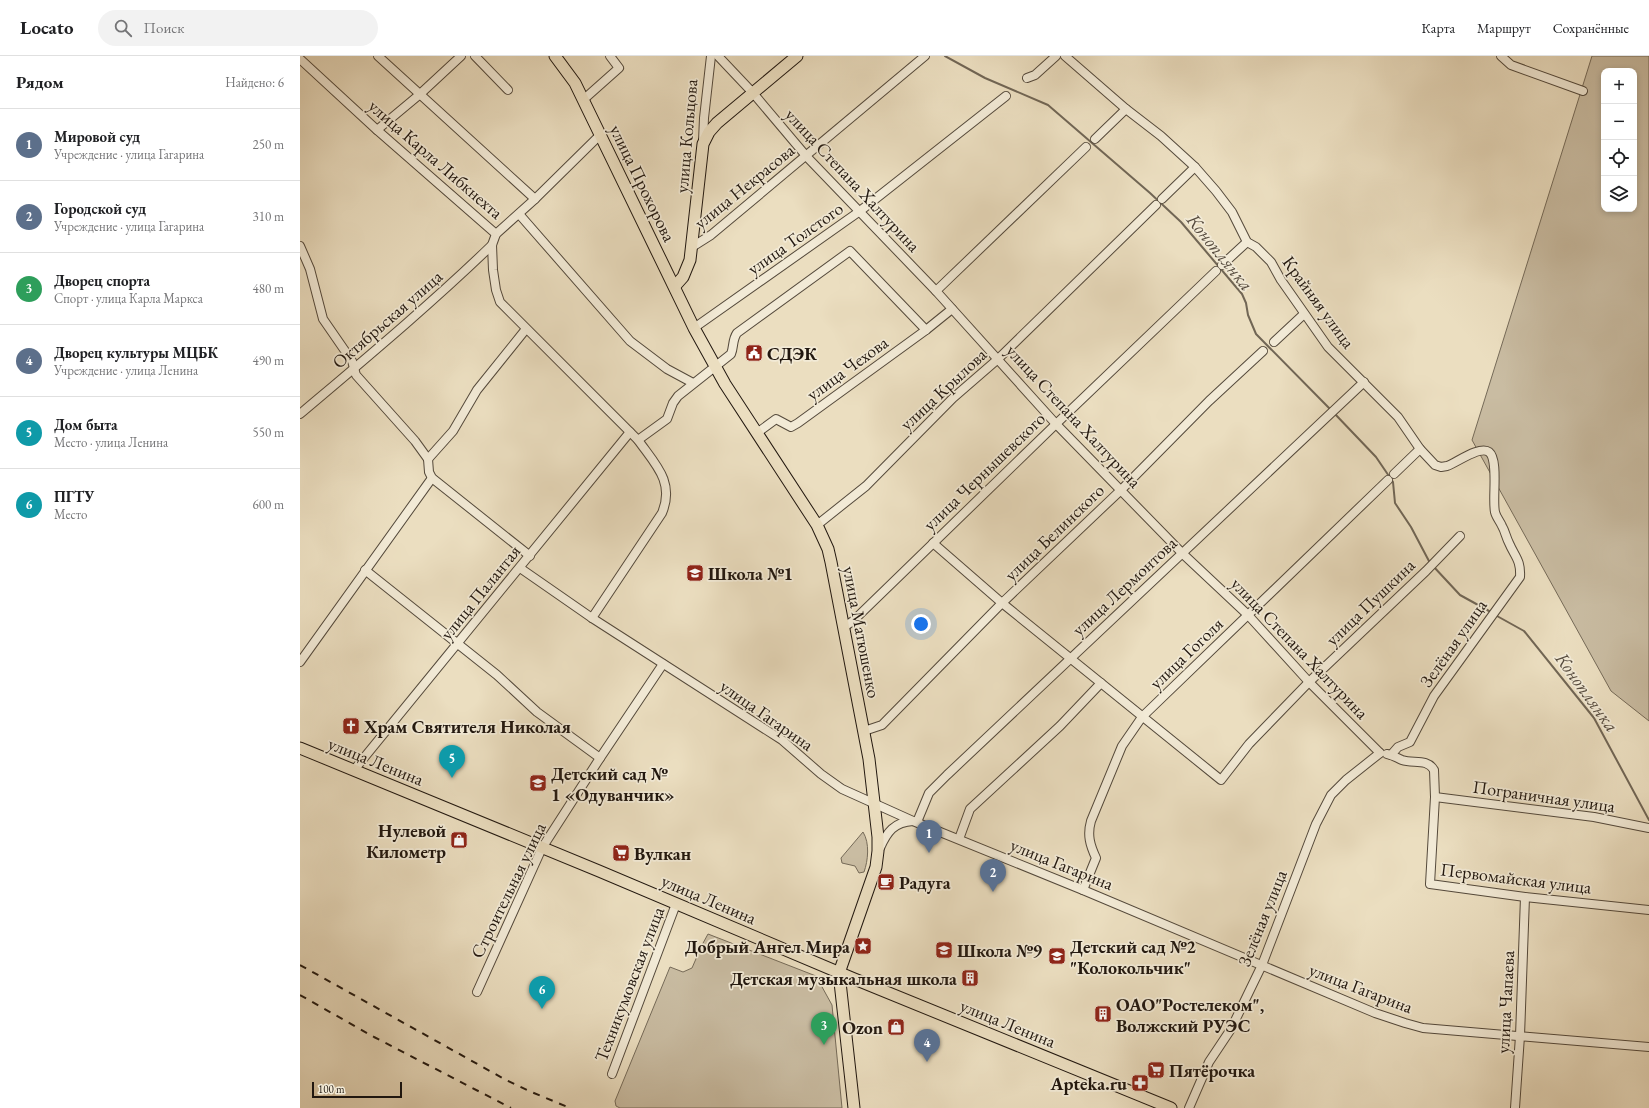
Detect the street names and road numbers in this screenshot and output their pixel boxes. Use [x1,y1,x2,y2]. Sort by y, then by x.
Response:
street label: улица Кольцова [670,77,703,194]
street label: улица Карла Либкнехта [364,94,509,224]
street label: улица Степана Халтурина [780,103,926,257]
street label: улица Прохорова [605,121,682,246]
street label: улица Некрасова [689,138,800,234]
street label: улица Толстого [743,196,847,279]
street label: Крайняя улица [1278,251,1361,353]
street label: Октябрьская улица [327,264,447,373]
street label: улица Чехова [802,330,893,405]
street label: улица Степана Халтурина [1001,339,1147,493]
street label: улица Крылова [895,342,992,435]
street label: улица Чернышевского [918,407,1050,535]
street label: улица Белинского [999,478,1109,586]
street label: улица Лермонтова [1067,531,1182,641]
street label: улица Палантая [435,540,525,644]
street label: улица Пушкина [1320,553,1420,650]
street label: улица Матюшенко [838,564,886,700]
street label: улица Степана Халтурина [1226,572,1374,724]
street label: Зелёная улица [1414,594,1492,691]
street label: улица Гоголя [1144,612,1228,694]
street label: улица Гагарина [716,674,819,756]
street label: улица Ленина [325,731,428,791]
street label: Пограничная улица [1471,775,1617,817]
street label: Строительная улица [465,818,551,962]
street label: улица Гагарина [1007,833,1118,895]
street label: Первомайская улица [1439,857,1594,899]
street label: Зелёная улица [1232,866,1292,970]
street label: улица Ленина [658,869,761,930]
street label: Техникумовская улица [589,903,669,1065]
street label: улица Чапаева [1491,949,1519,1054]
street label: улица Гагарина [1306,958,1417,1019]
street label: улица Ленина [957,993,1060,1053]

